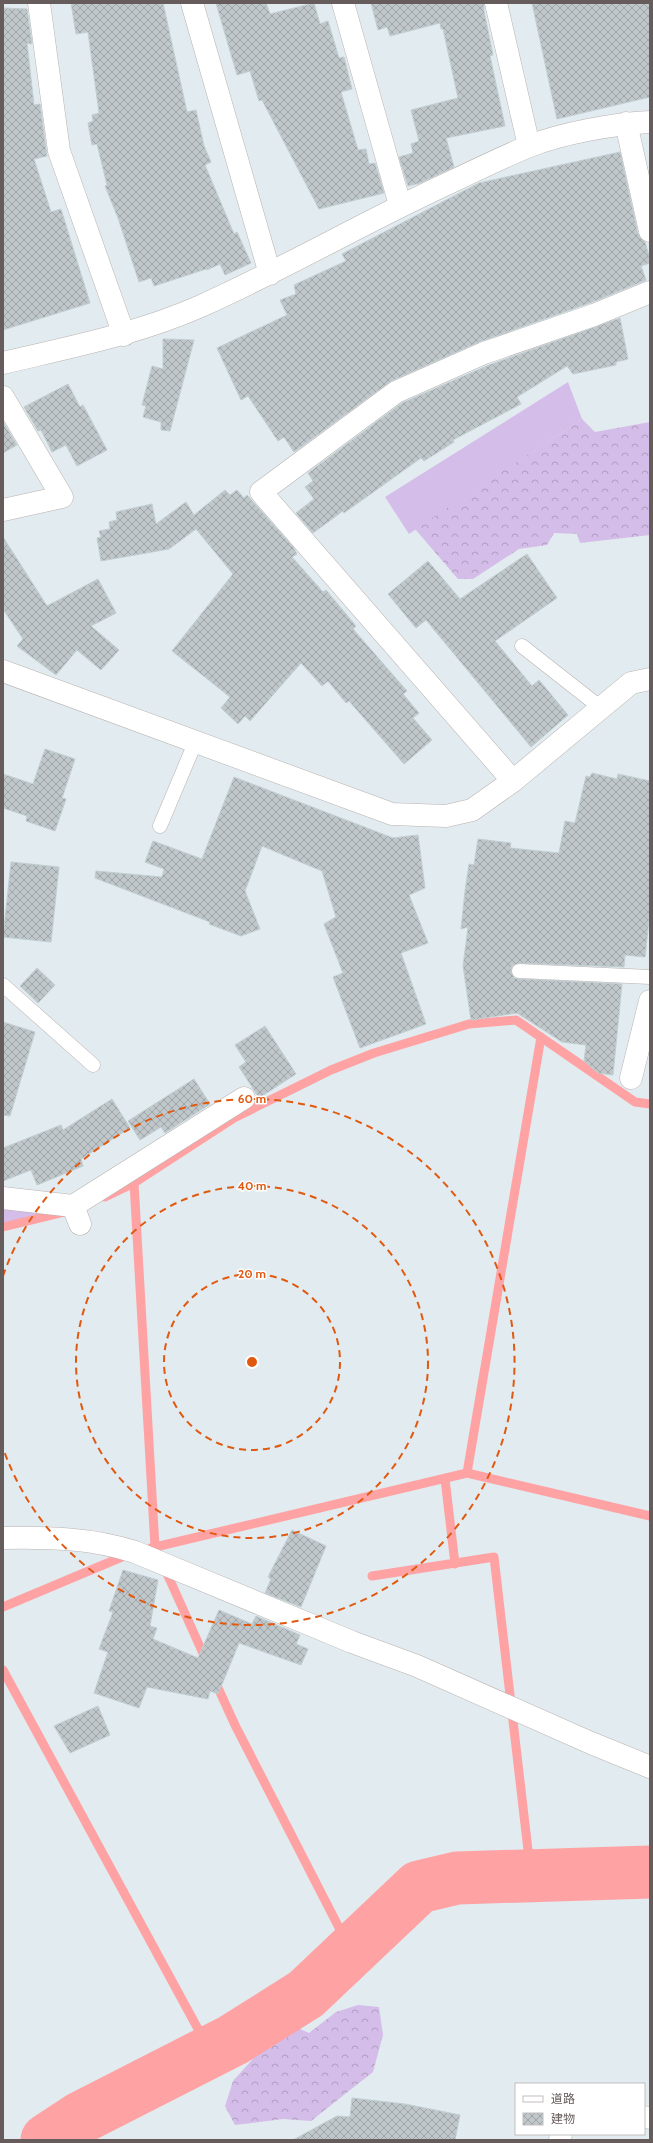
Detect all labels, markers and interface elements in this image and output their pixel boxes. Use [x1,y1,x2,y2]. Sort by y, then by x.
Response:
text: 60 m [238,1091,266,1106]
text: 40 m [237,1178,267,1193]
text: 20 m [238,1266,266,1281]
centre of rings [245,1355,259,1369]
legend [515,2083,645,2135]
text: 道路 [551,2091,575,2106]
text: 建物 [551,2111,575,2126]

